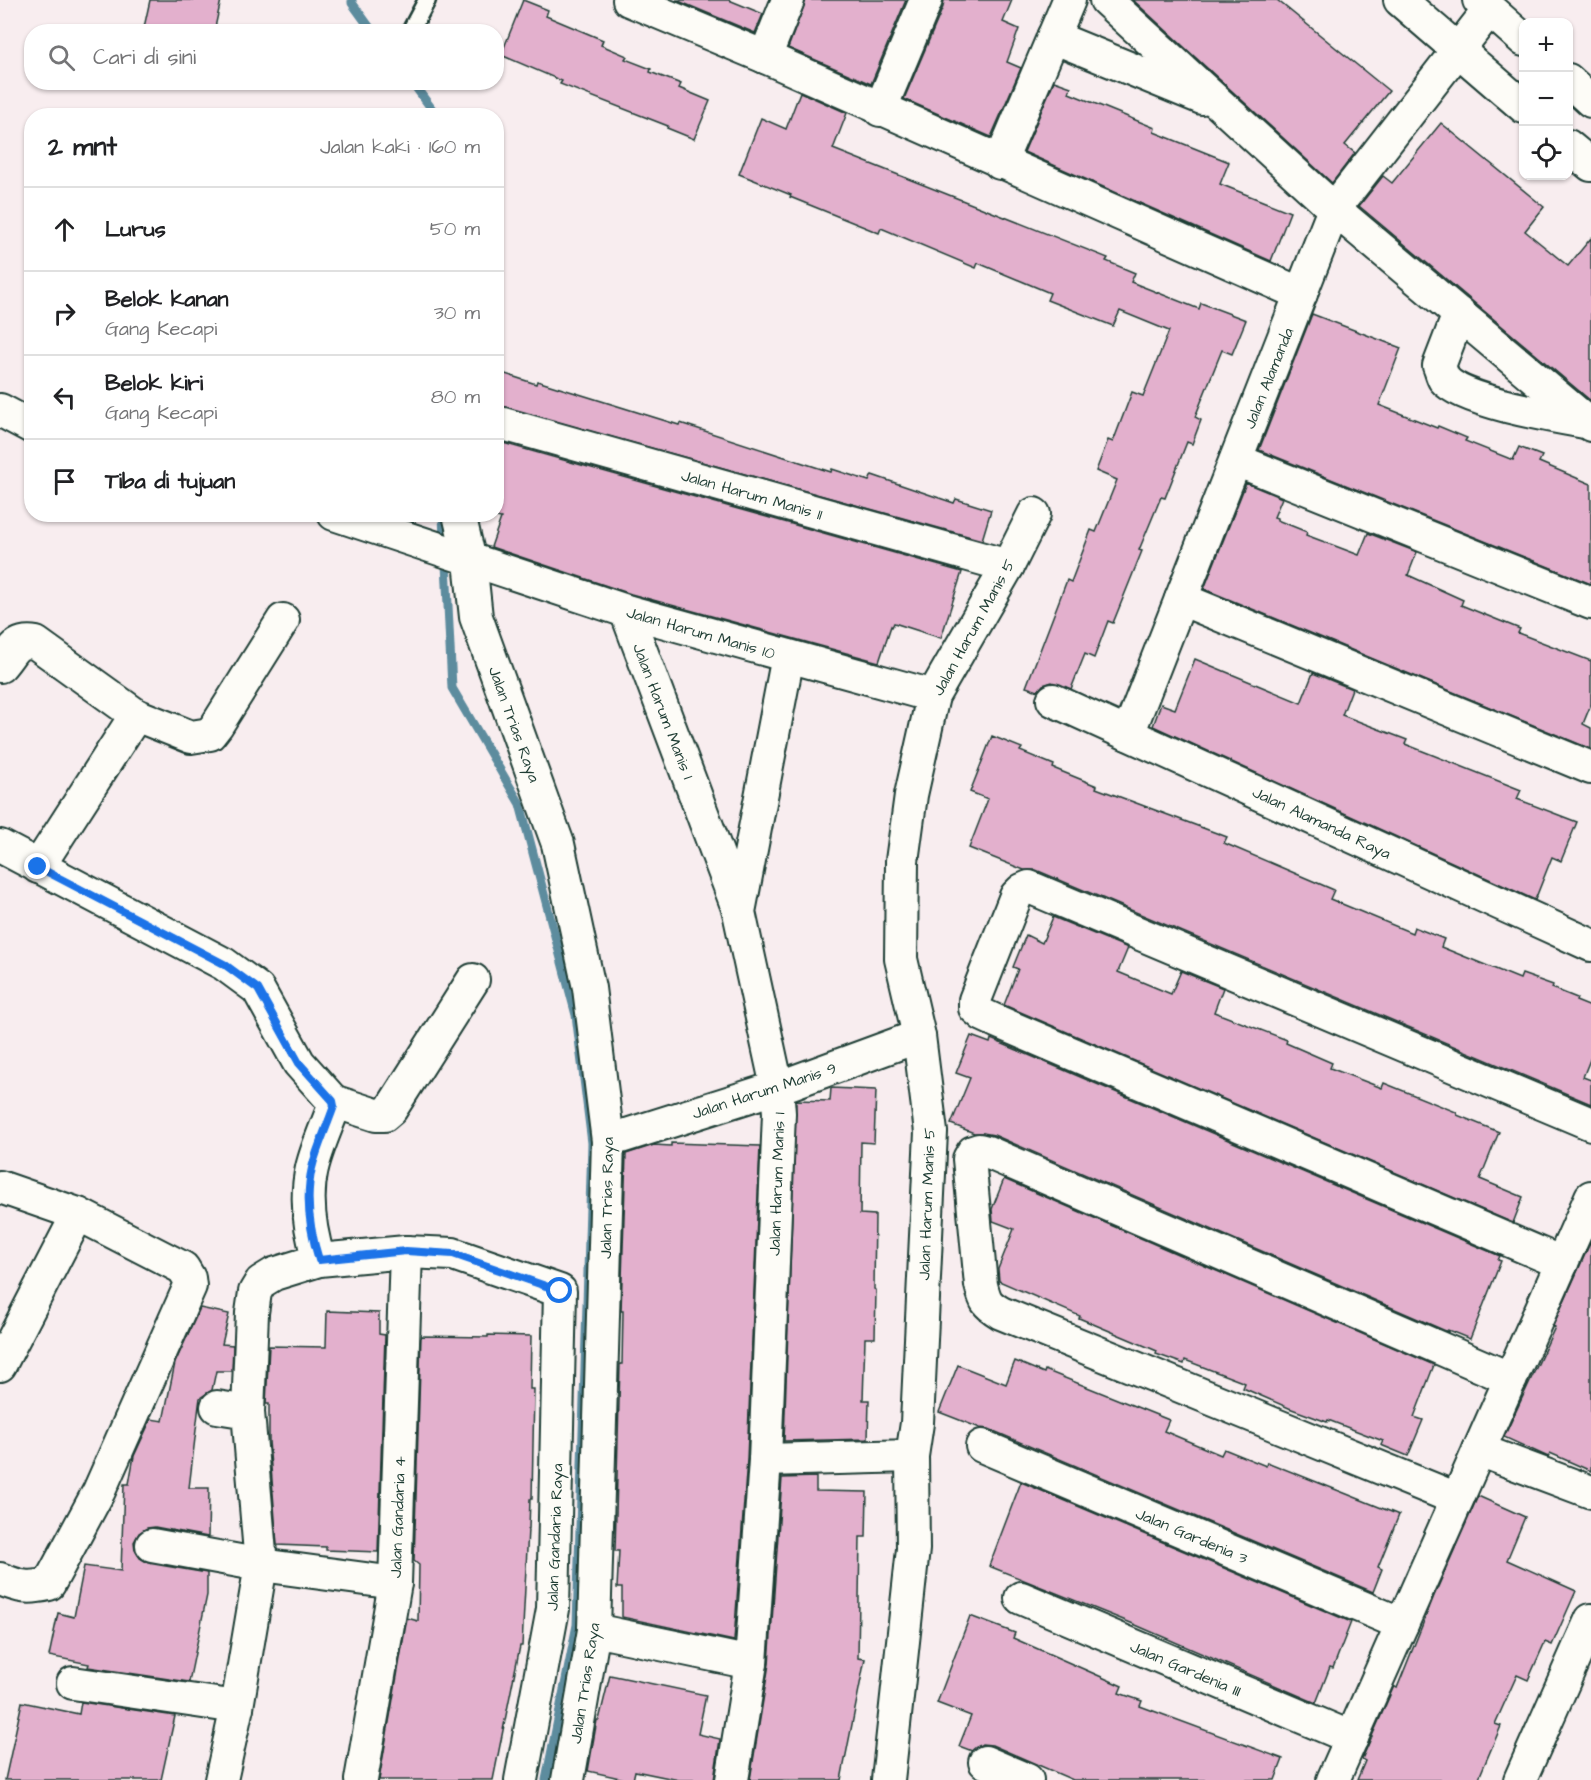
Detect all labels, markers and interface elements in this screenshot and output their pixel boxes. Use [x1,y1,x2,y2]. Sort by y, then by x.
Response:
map controls [1519,18,1573,180]
button: + [1519,18,1573,72]
search box [24,24,504,90]
icon: search [45,41,78,74]
text: Cari di sini [93,42,196,73]
button: − [1519,72,1573,126]
button: locate [1519,126,1573,180]
text: 2 mnt [48,129,117,165]
text: Jalan kaki · 160 m [320,133,480,161]
icon: ahead [48,213,81,246]
text: Lurus [105,214,166,245]
text: 50 m [430,215,480,243]
text: Belok kanan [105,284,229,315]
icon: right [48,297,81,330]
text: 30 m [434,299,480,327]
text: Gang Kecapi [105,315,217,343]
street label: Jalan Alamanda [1239,324,1299,432]
text: Belok kiri [105,368,203,399]
icon: left [48,381,81,414]
text: 80 m [431,383,480,411]
text: Gang Kecapi [105,399,217,427]
street label: Jalan Harum Manis 11 [679,464,825,526]
icon: arrive [48,465,81,498]
text: Tiba di tujuan [105,466,235,497]
street label: Jalan Harum Manis 5 [927,555,1021,700]
street label: Jalan Harum Manis 10 [624,601,778,665]
street label: Jalan Harum Manis 1 [627,640,699,782]
street label: Jalan Trias Raya [482,663,545,786]
street label: Jalan Alamanda Raya [1248,781,1394,866]
route end [24,853,50,879]
street label: Jalan Harum Manis 9 [689,1057,839,1125]
street label: Jalan Harum Manis 1 [764,1112,790,1256]
street label: Jalan Harum Manis 5 [913,1127,941,1281]
street label: Jalan Trias Raya [595,1137,620,1259]
route start [546,1277,572,1303]
street label: Jalan Gandaria 4 [385,1456,411,1578]
street label: Jalan Gandaria Raya [541,1463,570,1611]
street label: Jalan Gardenia 3 [1132,1502,1251,1569]
street label: Jalan Trias Raya [565,1621,606,1745]
street label: Jalan Gardenia III [1127,1636,1245,1702]

